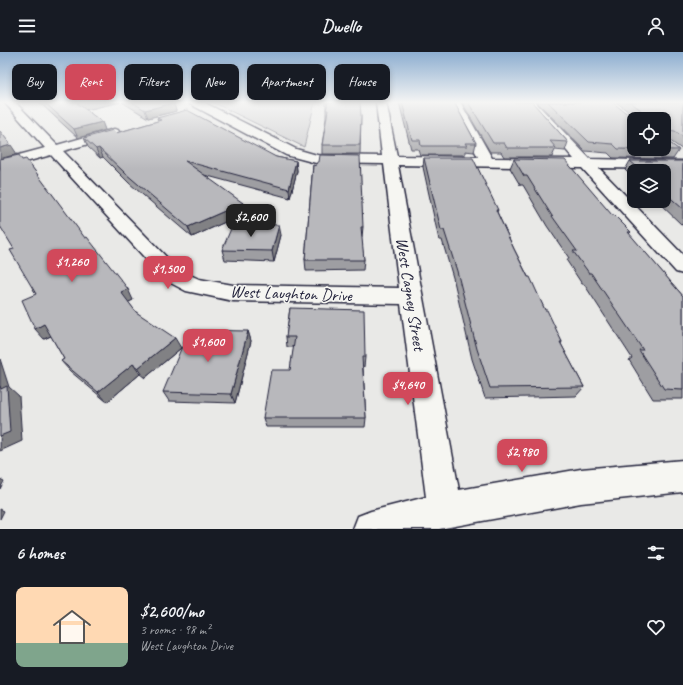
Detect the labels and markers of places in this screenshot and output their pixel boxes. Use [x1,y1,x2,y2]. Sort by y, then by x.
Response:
pin: $2,600 [218,204,284,238]
pin: $1,260 [39,249,105,283]
pin: $1,500 [135,256,201,290]
pin: $1,600 [175,329,241,363]
pin: $4,640 [375,372,441,406]
pin: $2,980 [489,439,555,473]

